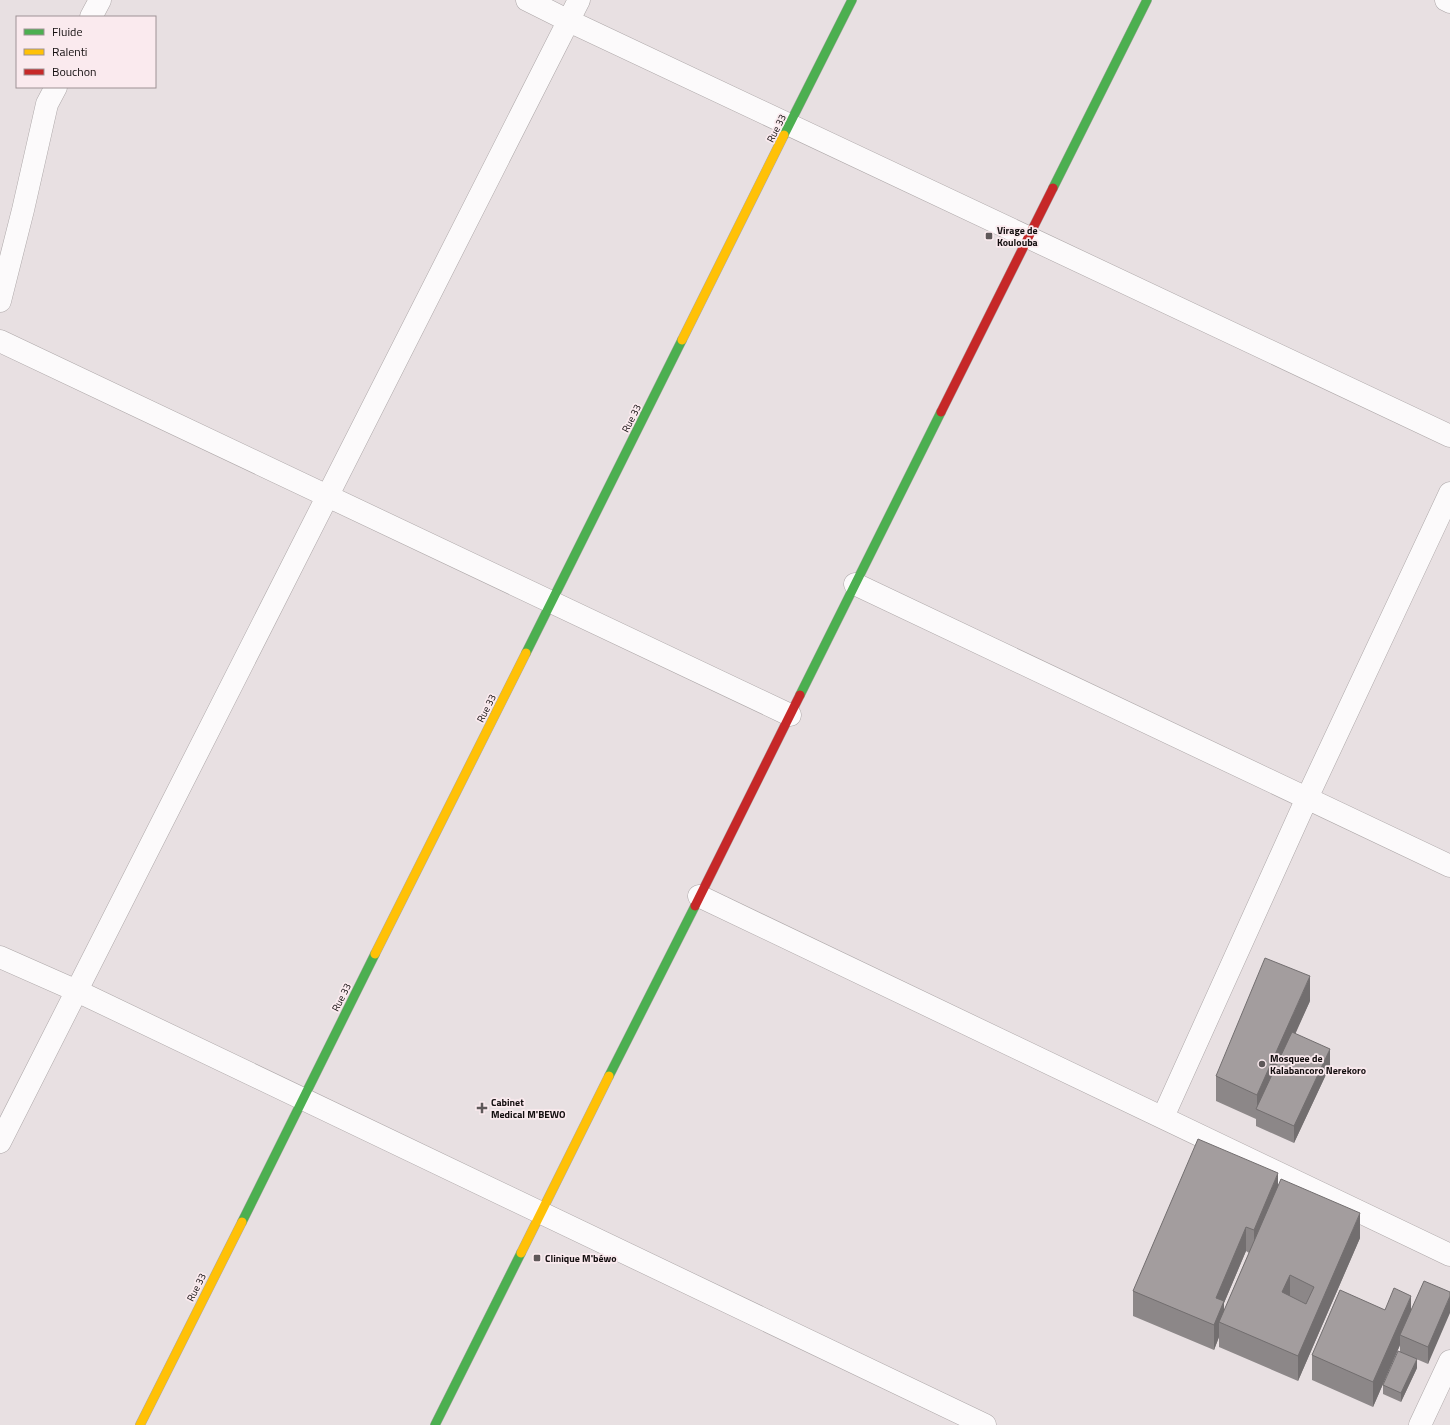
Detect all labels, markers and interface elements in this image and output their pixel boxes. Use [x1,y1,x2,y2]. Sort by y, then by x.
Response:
legend [16,16,156,88]
text: Fluide [52,22,83,41]
text: Ralenti [52,42,87,61]
text: Bouchon [52,62,97,81]
street label: Rue 33 [763,112,790,145]
place label: Virage de Koulouba [997,223,1038,250]
marker: Virage de Koulouba [984,231,994,241]
street label: Rue 33 [618,402,645,435]
street label: Rue 33 [473,692,500,725]
street label: Rue 33 [328,981,355,1014]
place label: Mosquee de Kalabancoro Nerekoro [1270,1051,1366,1078]
marker: Mosquee de Kalabancoro Nerekoro [1257,1059,1267,1069]
place label: Cabinet Medical M'BEWO [491,1095,566,1122]
marker: Cabinet Medical M'BEWO [476,1102,488,1114]
place label: Clinique M'béwo [545,1251,617,1266]
marker: Clinique M'béwo [532,1253,542,1263]
street label: Rue 33 [183,1271,210,1304]

